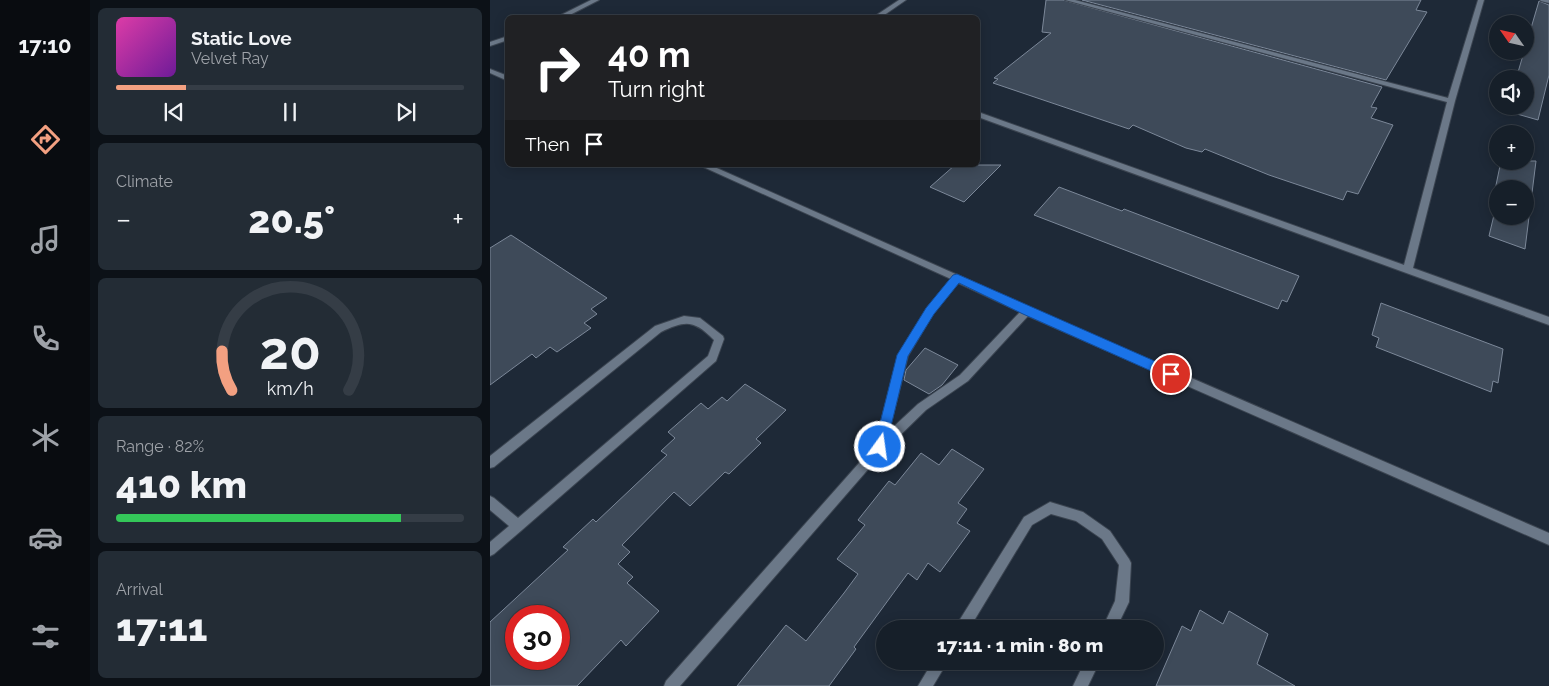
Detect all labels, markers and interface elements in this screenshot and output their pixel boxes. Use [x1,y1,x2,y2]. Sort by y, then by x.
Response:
north arrow [1489,15,1534,60]
map controls [1489,15,1534,225]
text: Static Love [191,27,292,49]
text: 17:10 [18,32,72,58]
text: 40 m [608,34,690,75]
icon: right [525,35,590,100]
text: Velvet Ray [191,49,269,68]
button: sound [1489,70,1534,115]
text: Turn right [608,76,705,102]
icon: previous [160,98,188,126]
icon: pause [276,98,304,126]
icon: next [392,98,420,126]
icon: directions [28,122,63,157]
button: + [1489,125,1534,170]
icon: arrive [580,130,608,158]
text: Then [525,133,570,155]
text: Climate [116,172,173,191]
button: − [1489,180,1534,225]
text: 20.5° [248,197,335,242]
text: − [116,203,131,236]
text: + [452,203,464,236]
icon: music [28,222,63,257]
text: 20 [259,320,321,381]
icon: phone [28,321,63,356]
pin [1150,353,1192,395]
icon: arrive [1157,360,1185,388]
text: km/h [266,378,314,399]
icon: climate [28,420,63,455]
position arrow [853,420,905,472]
text: Range · 82% [116,437,204,456]
text: 410 km [116,462,247,507]
icon: car [28,520,63,555]
text: Arrival [116,580,163,599]
text: 17:11 [116,605,207,650]
speed limit sign: 30 [505,605,570,670]
icon: filters [28,619,63,654]
text: 17:11 · 1 min · 80 m [937,634,1103,656]

